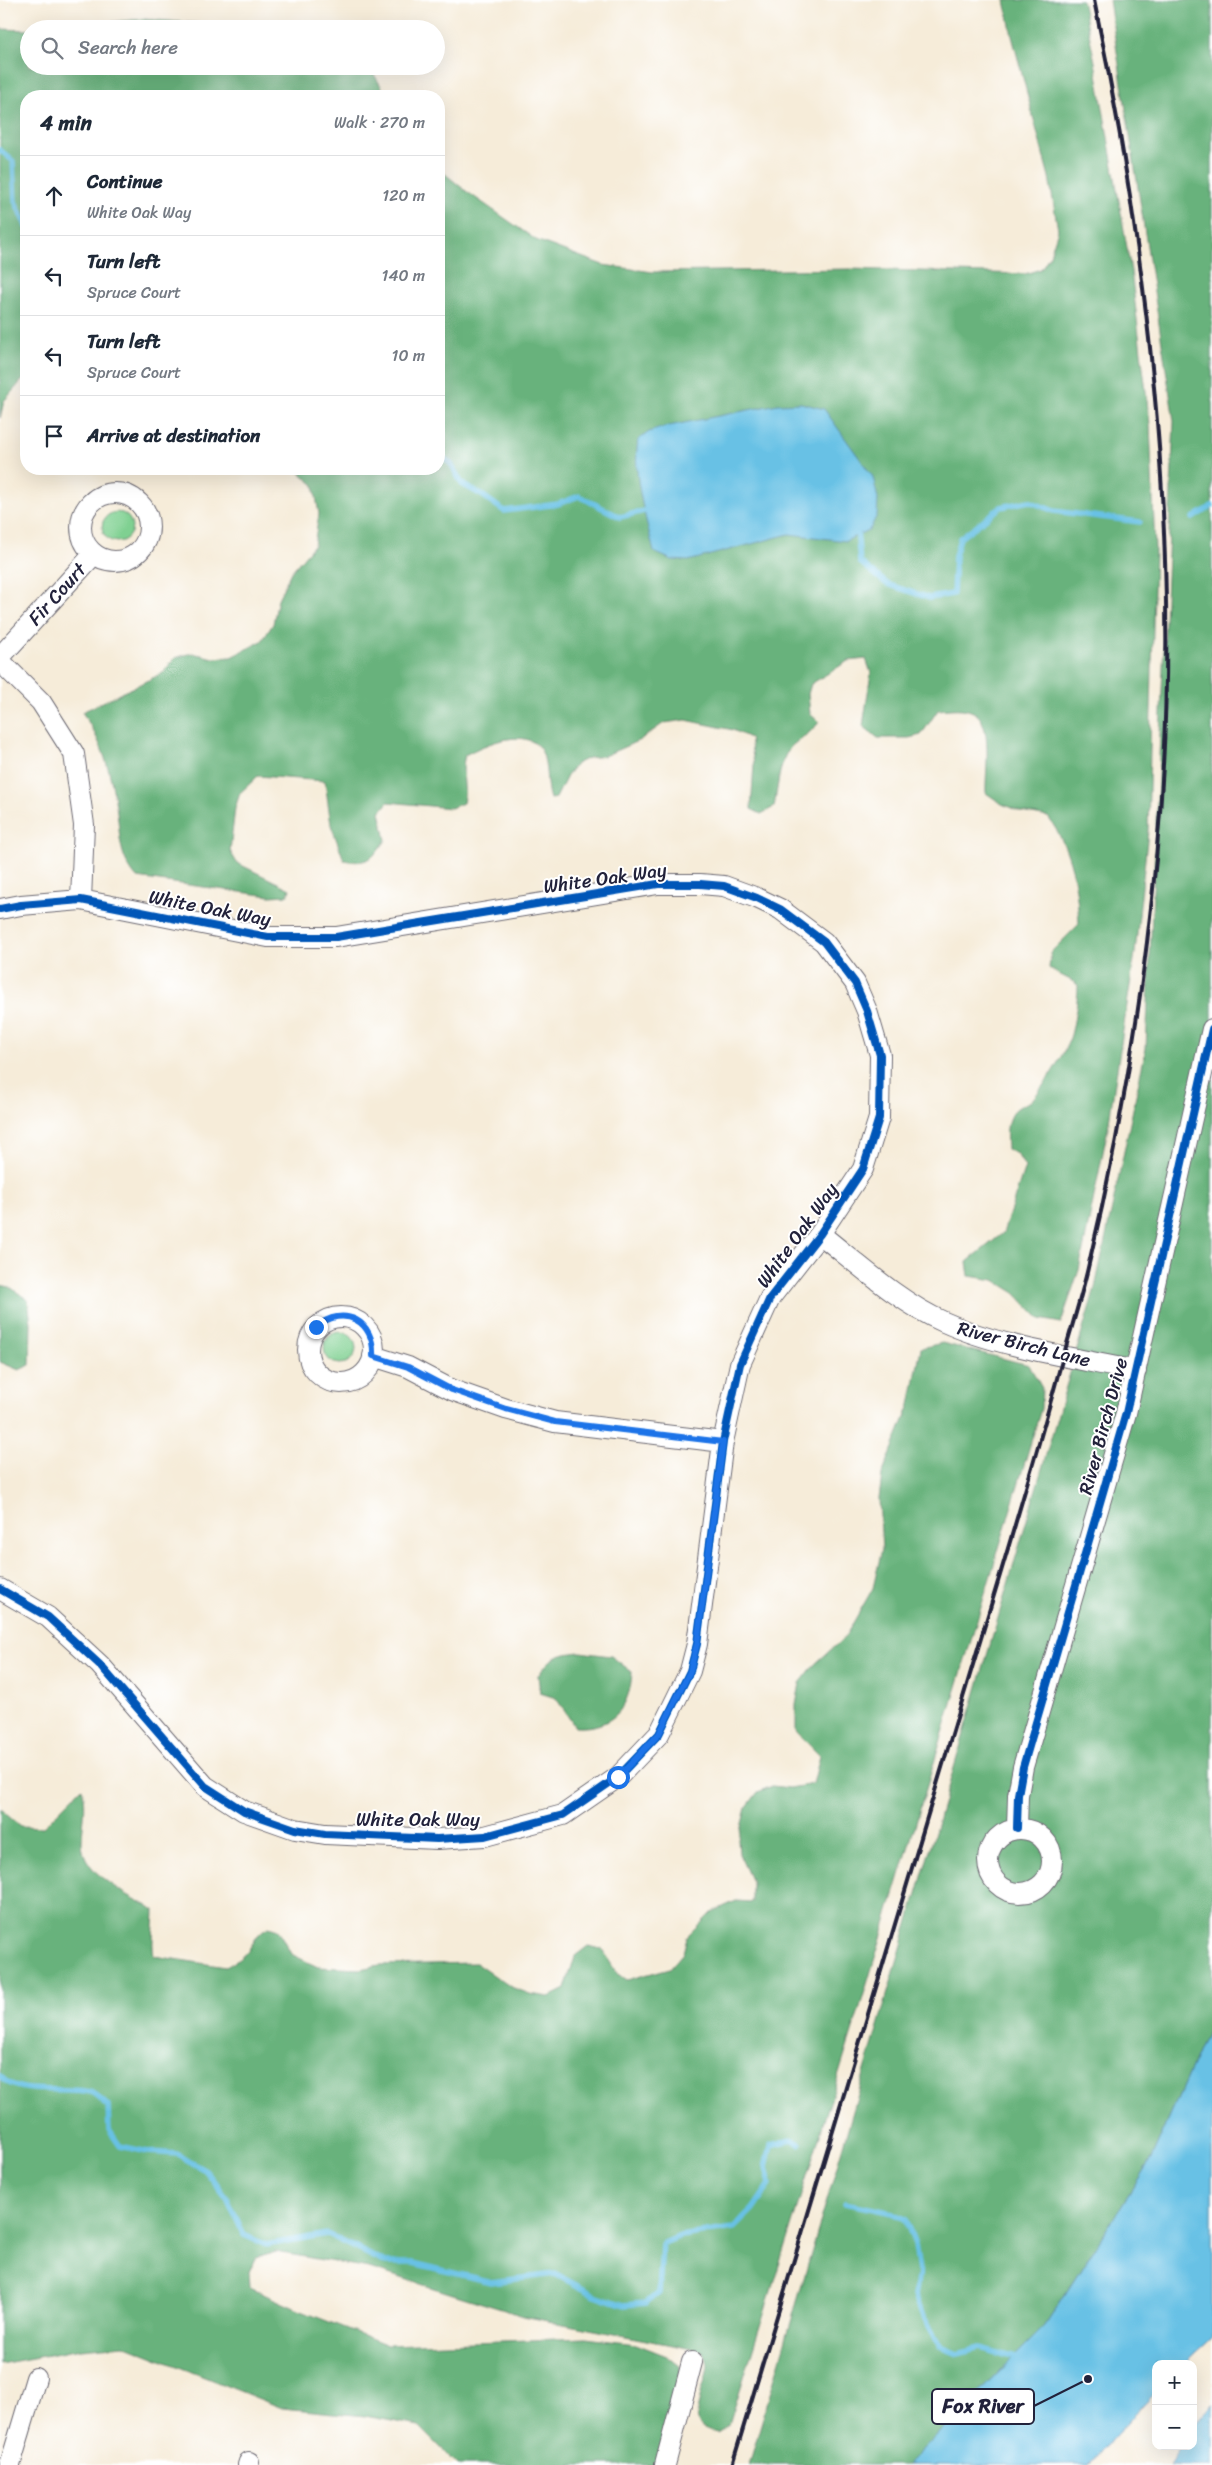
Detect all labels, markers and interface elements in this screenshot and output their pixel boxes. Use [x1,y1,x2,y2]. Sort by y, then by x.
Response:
search box [20,20,445,75]
text: Search here [78,31,178,64]
icon: search [38,34,66,62]
text: 4 min [40,104,92,142]
text: Walk · 270 m [334,108,425,137]
text: Continue [87,165,163,198]
text: 120 m [382,181,425,210]
icon: ahead [40,182,68,210]
text: White Oak Way [87,198,191,227]
text: Turn left [87,245,160,278]
text: 140 m [382,261,425,290]
icon: left [40,262,68,290]
text: Spruce Court [87,278,181,307]
text: Turn left [87,325,160,358]
text: 10 m [392,341,425,370]
icon: left [40,342,68,370]
text: Spruce Court [87,358,181,387]
text: Arrive at destination [87,419,260,452]
icon: arrive [40,422,68,450]
street label: Fir Court [19,554,95,633]
street label: White Oak Way [541,853,669,903]
street label: White Oak Way [146,880,274,936]
street label: White Oak Way [747,1175,847,1295]
street label: River Birch Lane [954,1312,1094,1377]
route end [305,1316,328,1339]
street label: River Birch Drive [1069,1354,1137,1498]
route start [607,1766,630,1789]
street label: White Oak Way [356,1803,480,1836]
map controls [1152,2360,1197,2450]
button: + [1152,2360,1197,2405]
callout: Fox River [932,2389,1034,2424]
text: Fox River [941,2389,1025,2424]
button: − [1152,2405,1197,2450]

